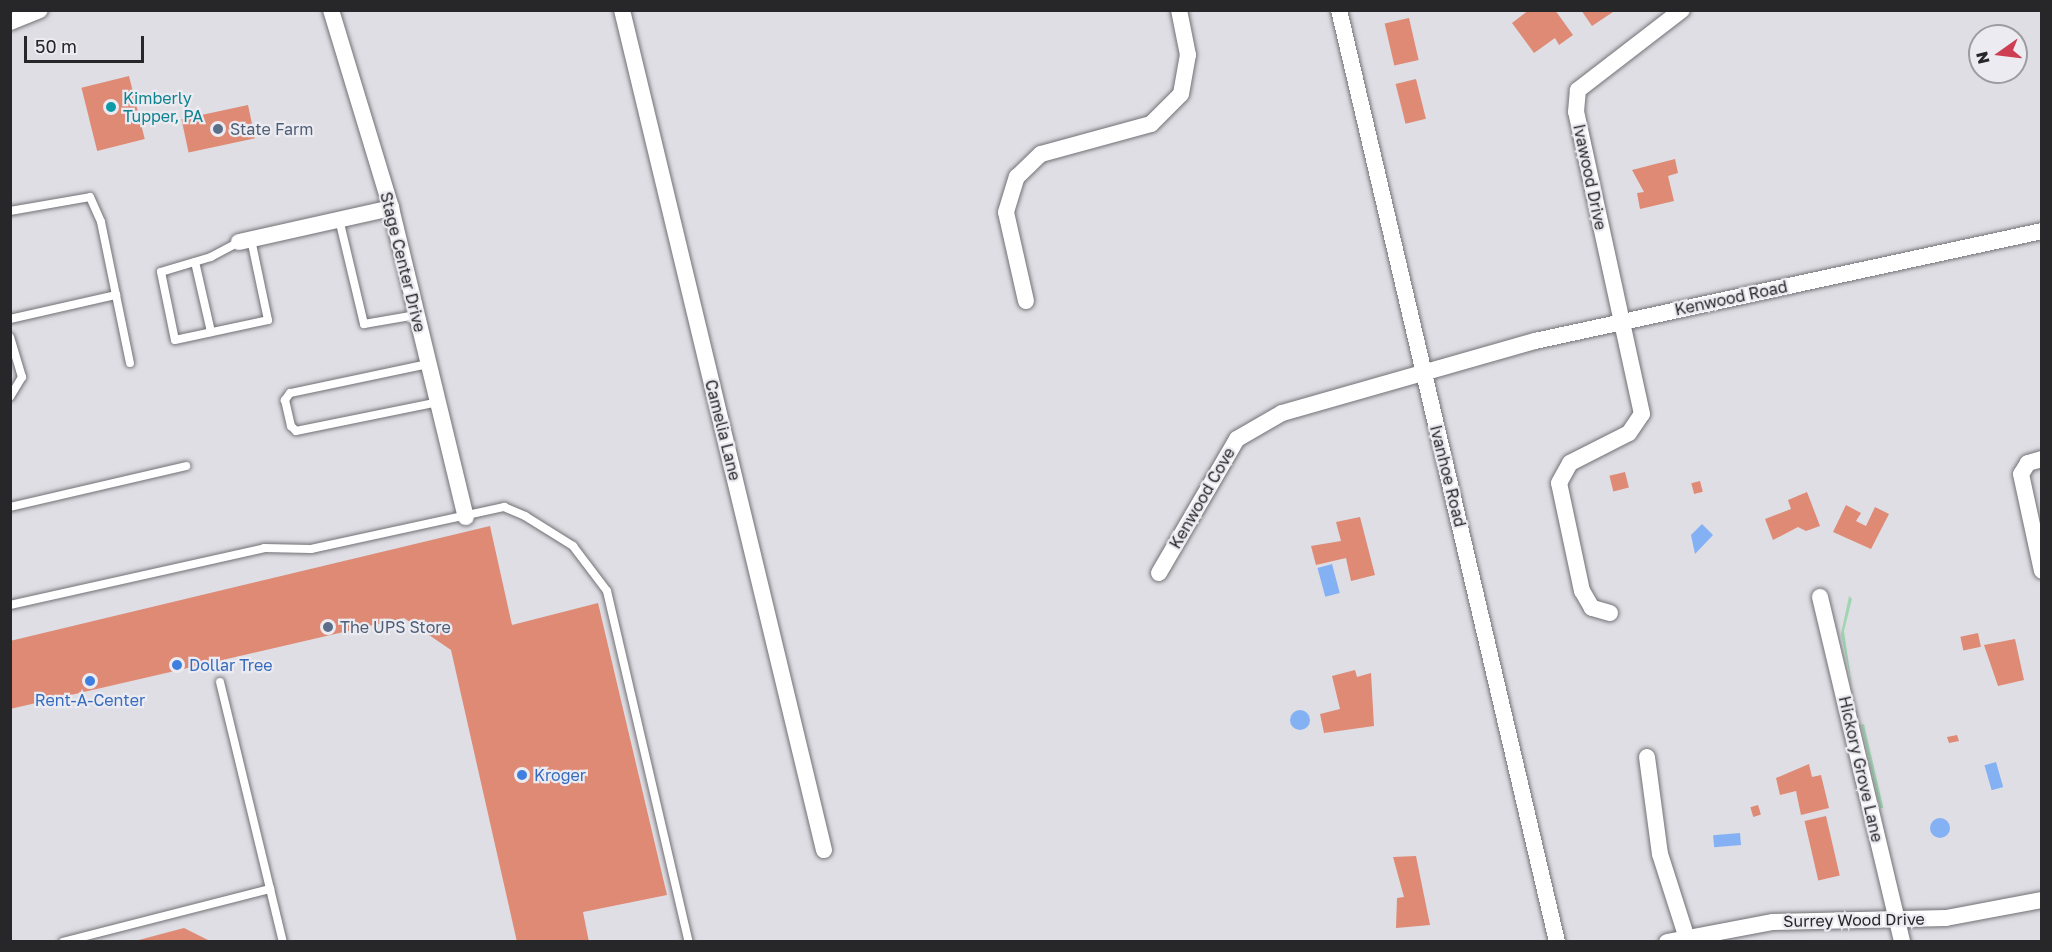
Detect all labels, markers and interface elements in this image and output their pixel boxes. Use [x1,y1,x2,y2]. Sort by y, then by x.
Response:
scale bar [27,24,147,62]
north arrow [1968,24,2028,84]
text: 50 m [35,35,77,57]
text: N [1971,50,1994,66]
place label: Kimberly Tupper, PA [123,88,203,126]
marker: Kimberly Tupper, PA [104,100,118,114]
place label: State Farm [230,119,314,139]
marker: State Farm [211,122,225,136]
street label: Ivawood Drive [1569,122,1611,232]
street label: Stage Center Drive [376,190,430,334]
street label: Kenwood Road [1673,277,1789,319]
street label: Camelia Lane [701,378,745,482]
street label: Ivanhoe Road [1426,423,1470,529]
street label: Kenwood Cove [1165,444,1239,552]
place label: The UPS Store [340,617,451,637]
marker: The UPS Store [321,620,335,634]
place label: Dollar Tree [189,655,272,675]
marker: Dollar Tree [170,658,184,672]
marker: Rent-A-Center [83,674,97,688]
place label: Rent-A-Center [35,690,145,710]
street label: Hickory Grove Lane [1835,694,1887,844]
place label: Kroger [534,765,586,785]
marker: Kroger [515,768,529,782]
street label: Surrey Wood Drive [1783,909,1925,931]

